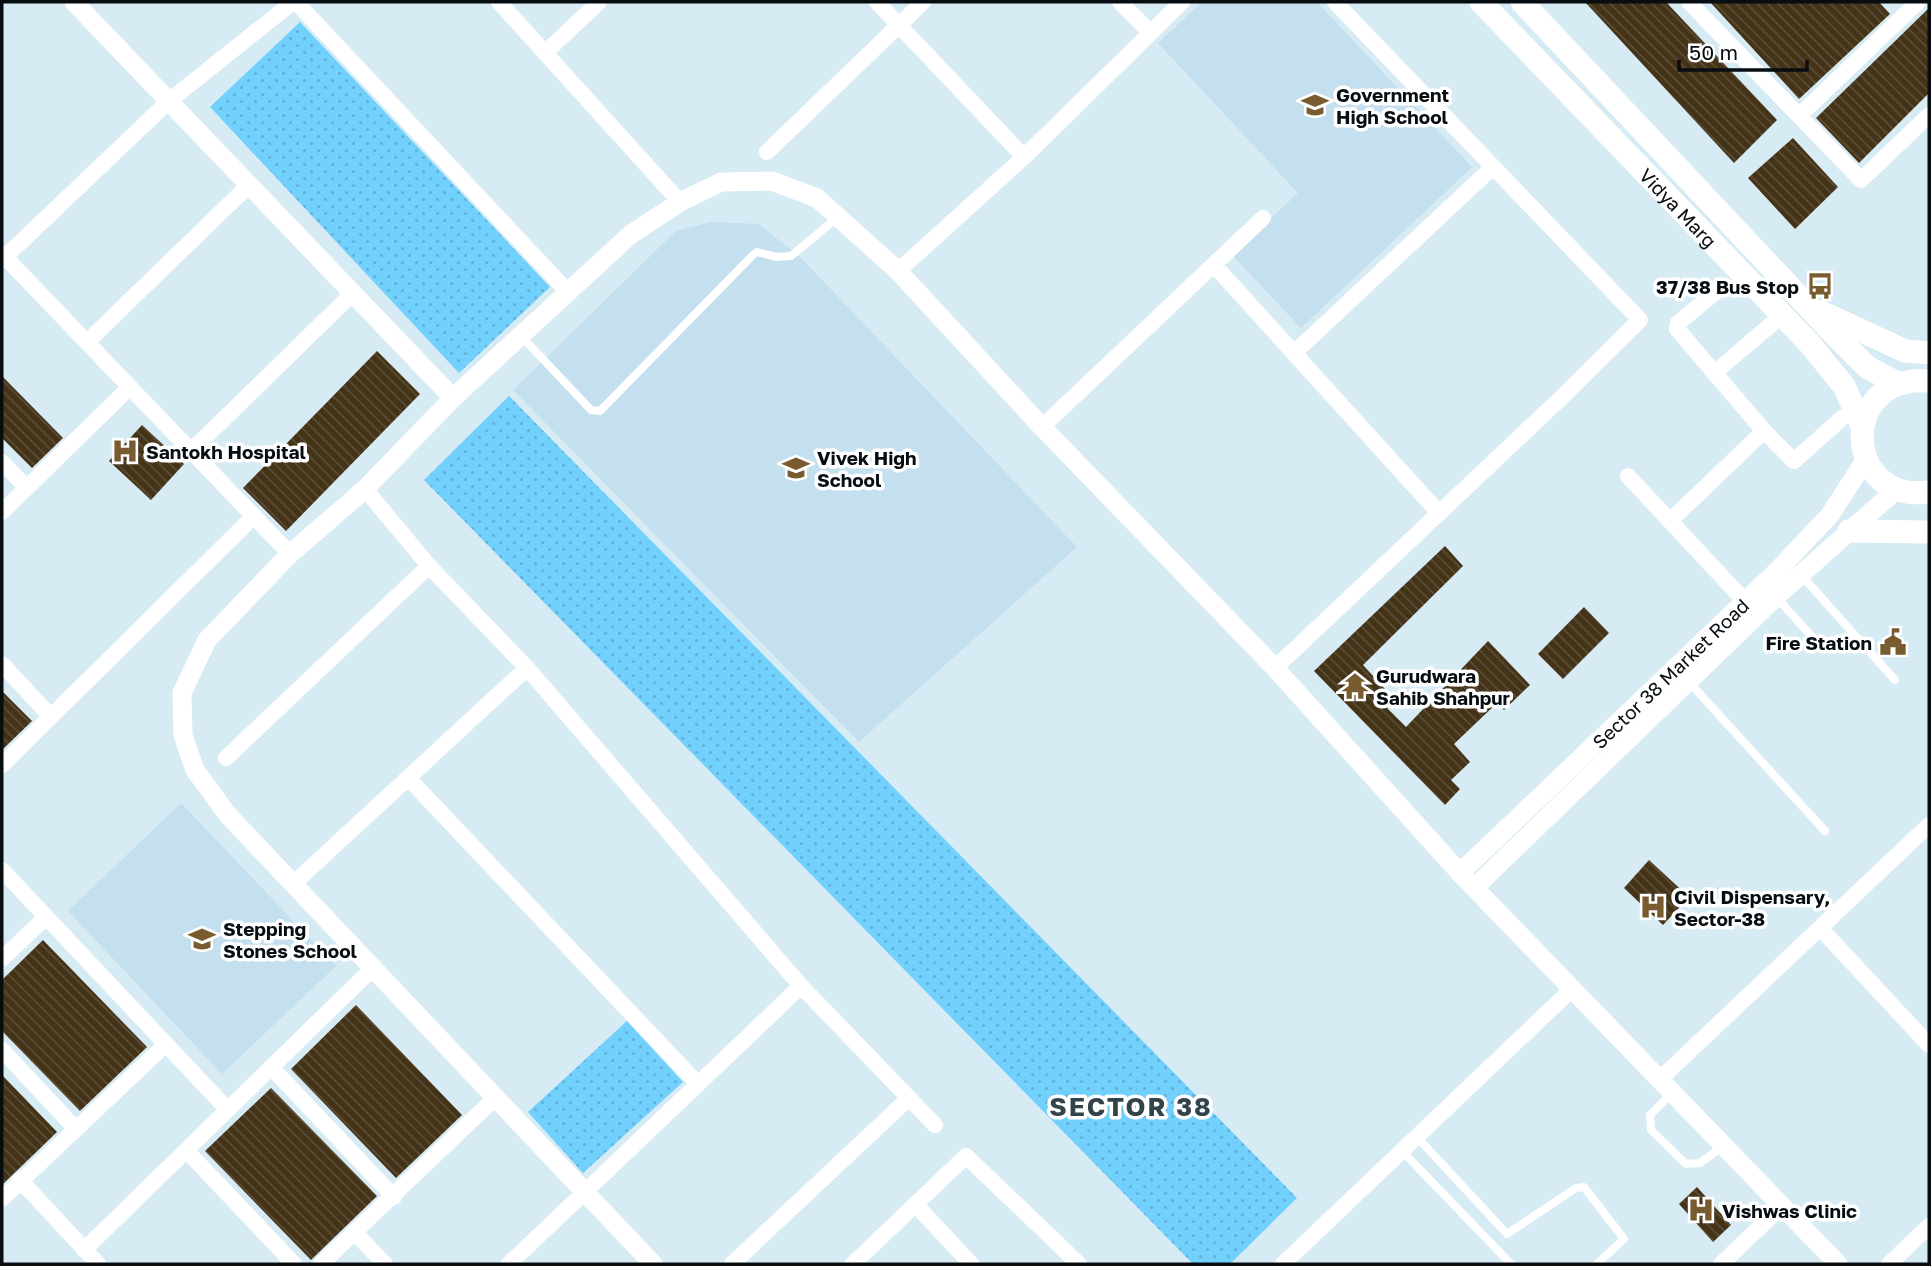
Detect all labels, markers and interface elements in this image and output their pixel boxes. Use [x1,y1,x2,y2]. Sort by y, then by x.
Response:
scale bar [1679,28,1807,72]
text: 50 m [1689,39,1738,65]
place label: Government High School [1336,83,1449,128]
school or university icon: Government High School [1300,90,1330,120]
street label: Vidya Marg [1635,163,1722,252]
bus stop icon: 37/38 Bus Stop [1805,271,1835,301]
place label: 37/38 Bus Stop [1656,275,1799,298]
hospital icon: Santokh Hospital [110,436,140,466]
place label: Santokh Hospital [146,440,306,463]
place label: Vivek High School [817,446,917,491]
school or university icon: Vivek High School [781,453,811,483]
street label: Sector 38 Market Road [1587,593,1753,753]
public building icon: Fire Station [1878,627,1908,657]
place label: Fire Station [1766,631,1872,654]
place label: Gurudwara Sahib Shahpur [1376,664,1511,709]
temple icon: Gurudwara Sahib Shahpur [1340,671,1370,701]
place label: Civil Dispensary, Sector-38 [1674,885,1830,930]
hospital icon: Civil Dispensary, Sector-38 [1638,892,1668,922]
place label: Stepping Stones School [223,917,357,962]
school or university icon: Stepping Stones School [187,924,217,954]
district label: SECTOR 38 [1049,1091,1213,1122]
hospital icon: Vishwas Clinic [1686,1195,1716,1225]
place label: Vishwas Clinic [1722,1199,1857,1222]

